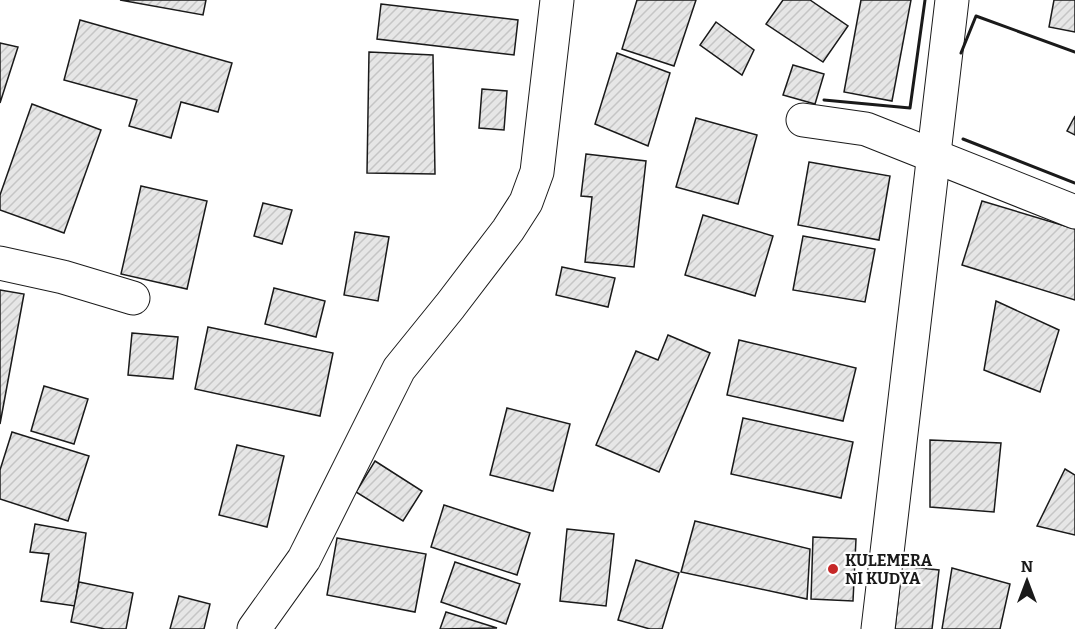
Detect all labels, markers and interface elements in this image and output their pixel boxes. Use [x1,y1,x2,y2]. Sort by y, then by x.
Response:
place label: KULEMERA NI KUDYA [845,551,933,588]
north arrow [997,551,1057,611]
text: N [1021,557,1033,576]
marker: KULEMERA NI KUDYA [826,562,840,576]

